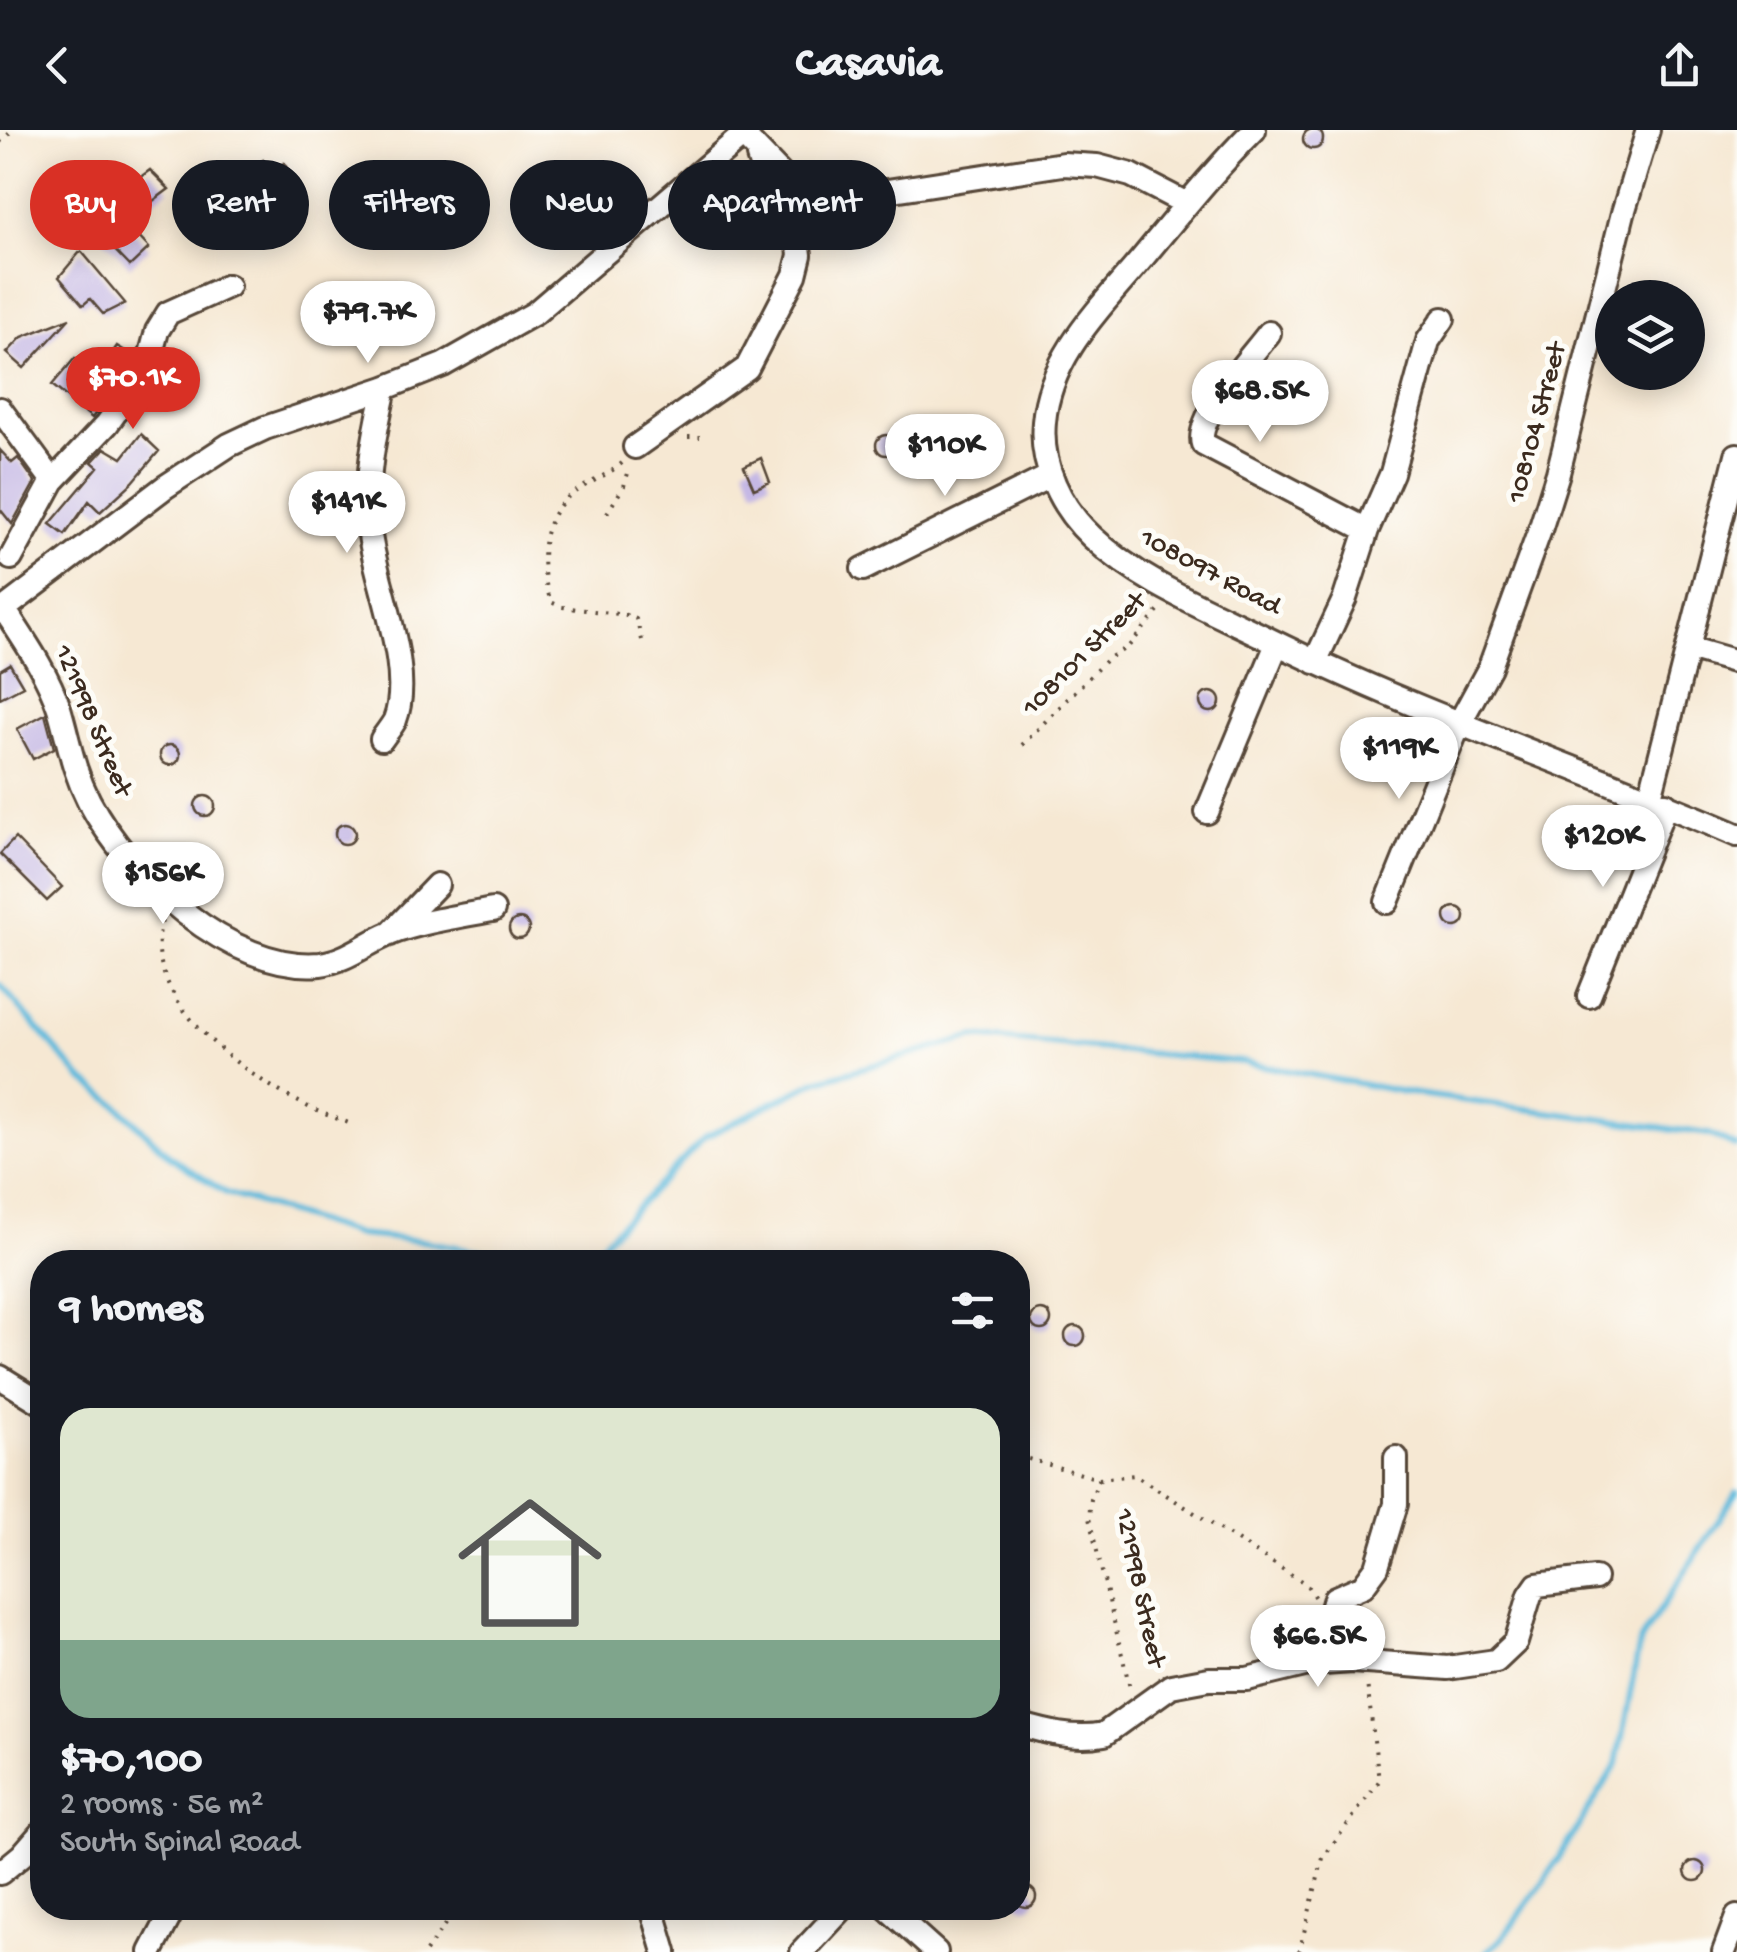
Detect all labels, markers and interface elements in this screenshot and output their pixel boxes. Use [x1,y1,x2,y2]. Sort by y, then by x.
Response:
icon: back [30,38,85,93]
icon: share [1652,38,1707,93]
text: Casavia [796,39,941,92]
chip: Buy [30,160,152,250]
chip: Rent [172,160,309,250]
chip: Filters [329,160,490,250]
chip: New [510,160,648,250]
chip: Apartment [668,160,896,250]
map controls [1595,280,1705,390]
button: layers [1595,280,1705,390]
pin: $79.7K [287,281,449,366]
text: $79.7K [322,294,414,332]
street label: 108104 Street [1501,337,1576,508]
pin: $70.1K [52,347,214,432]
text: $70.1K [88,360,178,398]
pin: $68.5K [1179,360,1341,445]
text: $68.5K [1214,373,1306,411]
pin: $110K [875,414,1015,499]
text: $110K [907,427,983,465]
pin: $141K [277,471,417,556]
text: $141K [311,484,383,522]
street label: 108097 Road [1133,522,1288,625]
street label: 108101 Street [1015,584,1156,725]
street label: 121998 Street [45,640,140,804]
pin: $119K [1329,717,1469,802]
text: $119K [1362,730,1436,768]
pin: $120K [1533,805,1673,890]
text: $120K [1564,818,1642,856]
pin: $156K [93,842,233,927]
text: $156K [124,855,202,893]
icon: filters [945,1283,1000,1338]
text: 9 homes [60,1286,202,1335]
icon: home [440,1473,620,1653]
street label: 121998 Street [1106,1505,1172,1673]
pin: $66.5K [1237,1605,1399,1690]
text: $66.5K [1272,1618,1364,1656]
text: $70,100 [60,1738,202,1787]
text: 2 rooms · 56 m² [60,1787,264,1825]
text: South Spinal Road [60,1825,299,1863]

